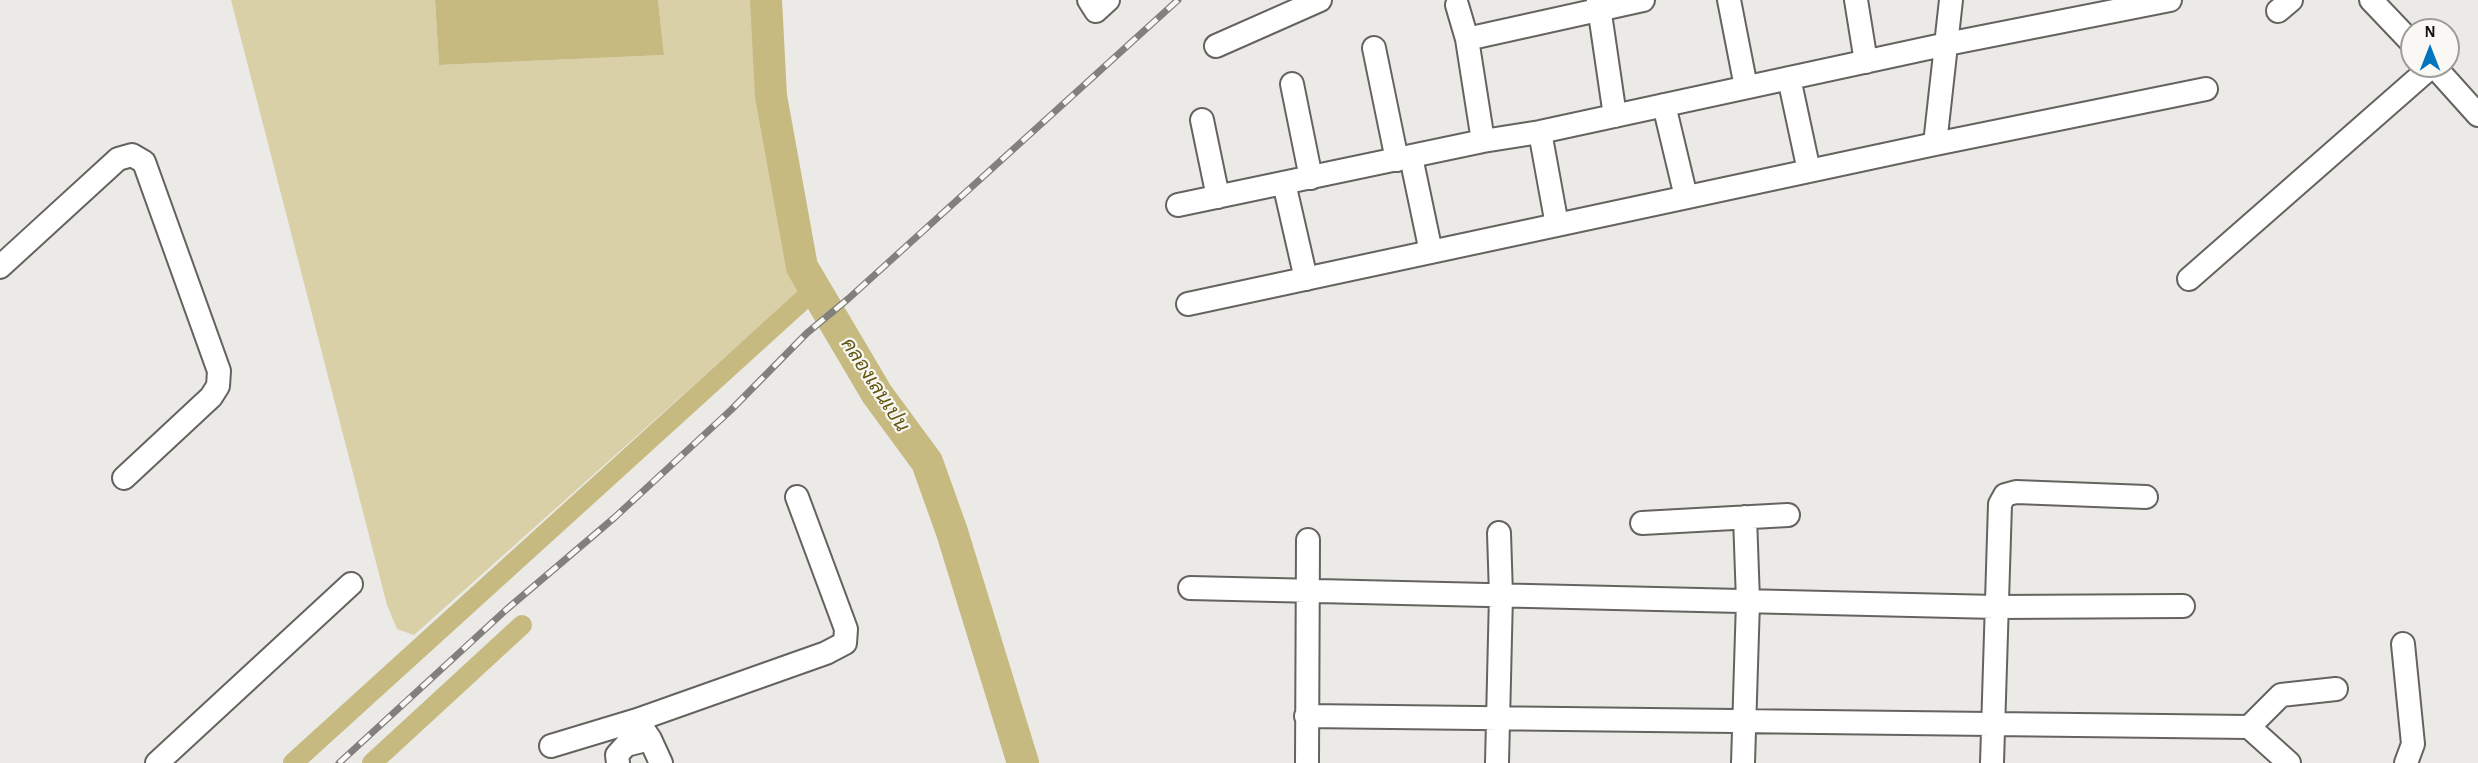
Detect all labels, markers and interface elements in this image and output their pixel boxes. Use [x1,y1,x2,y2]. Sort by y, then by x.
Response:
north arrow [2400,18,2460,78]
text: N [2424,24,2436,40]
water label: คลองเลนเปน [836,334,914,436]

